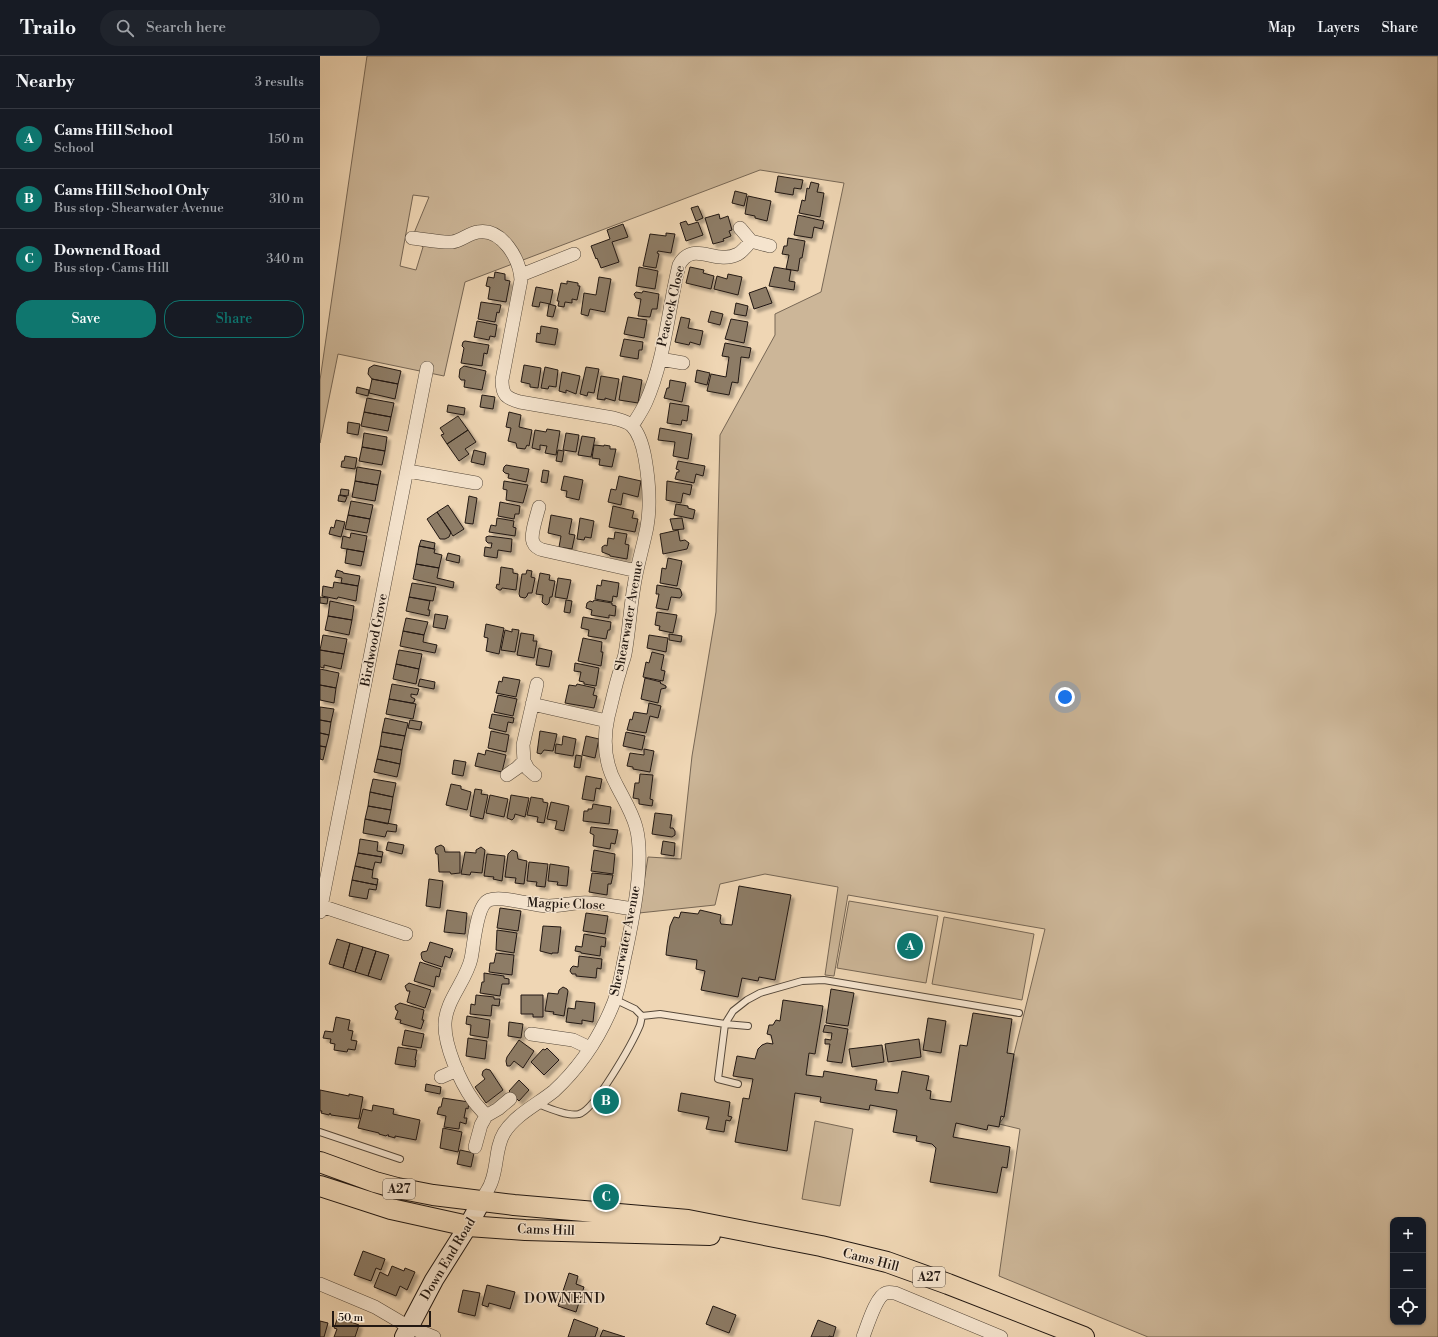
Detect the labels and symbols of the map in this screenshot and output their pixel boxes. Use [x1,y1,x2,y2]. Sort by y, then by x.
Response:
street label: Peacock Close [654,263,688,348]
street label: Shearwater Avenue [611,559,647,673]
street label: Birdwood Grove [357,591,391,689]
your location [1055,687,1075,707]
street label: Shearwater Avenue [606,884,644,998]
street label: Magpie Close [527,895,606,913]
pin: A [897,931,923,961]
pin: B [593,1086,619,1116]
road number: A27 [383,1179,415,1199]
pin: C [593,1182,619,1212]
street label: Down End Road [417,1214,479,1303]
street label: Cams Hill [517,1221,575,1239]
street label: Cams Hill [841,1245,901,1275]
road number: A27 [913,1267,945,1287]
district label: DOWNEND [524,1290,606,1308]
scale bar [332,1309,431,1328]

